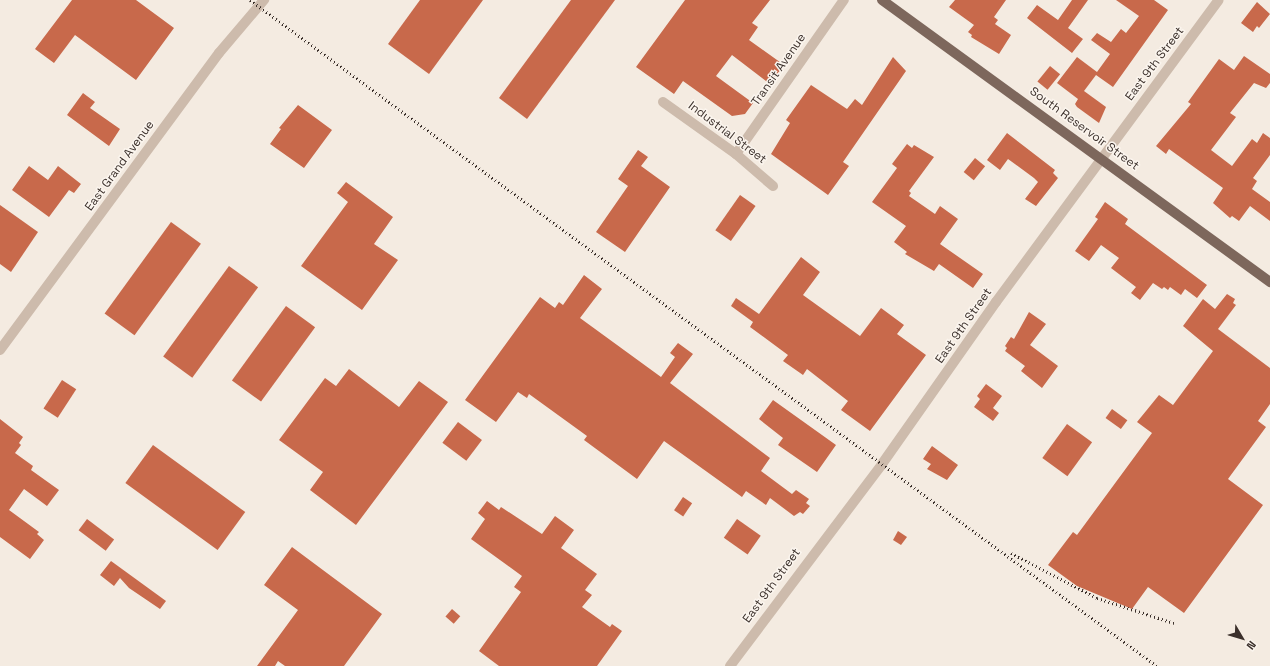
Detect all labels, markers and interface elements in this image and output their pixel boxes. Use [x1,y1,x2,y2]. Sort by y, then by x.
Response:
street label: East 9th Street [1123,24,1187,104]
street label: Transit Avenue [749,31,809,109]
street label: South Reservoir Street [1027,85,1141,173]
street label: Industrial Street [685,99,769,167]
street label: East Grand Avenue [82,118,158,214]
street label: East 9th Street [933,286,995,366]
street label: East 9th Street [740,546,804,626]
north arrow [1222,618,1262,658]
text: N [1244,638,1259,653]

